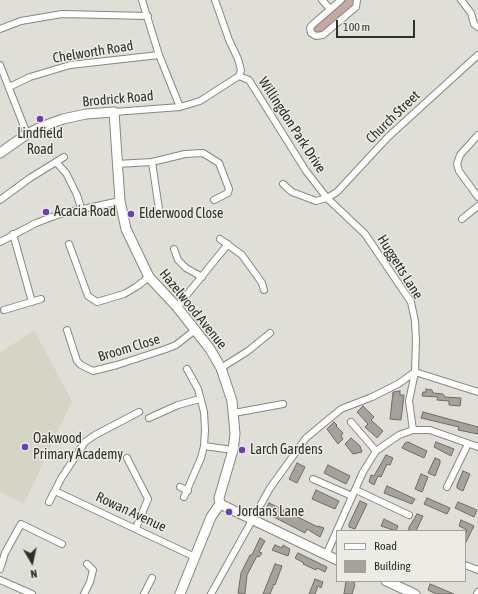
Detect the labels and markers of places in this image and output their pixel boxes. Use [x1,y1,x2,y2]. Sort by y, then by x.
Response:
marker: Lindfield Road [35,114,45,124]
place label: Lindfield Road [17,126,63,158]
place label: Acacia Road [54,204,116,220]
place label: Elderwood Close [139,206,223,222]
marker: Acacia Road [41,207,51,217]
marker: Elderwood Close [126,209,136,219]
place label: Oakwood Primary Academy [33,431,123,464]
marker: Oakwood Primary Academy [20,442,30,452]
place label: Larch Gardens [250,442,323,458]
marker: Larch Gardens [237,445,247,455]
place label: Jordans Lane [237,504,304,520]
marker: Jordans Lane [224,507,234,517]

